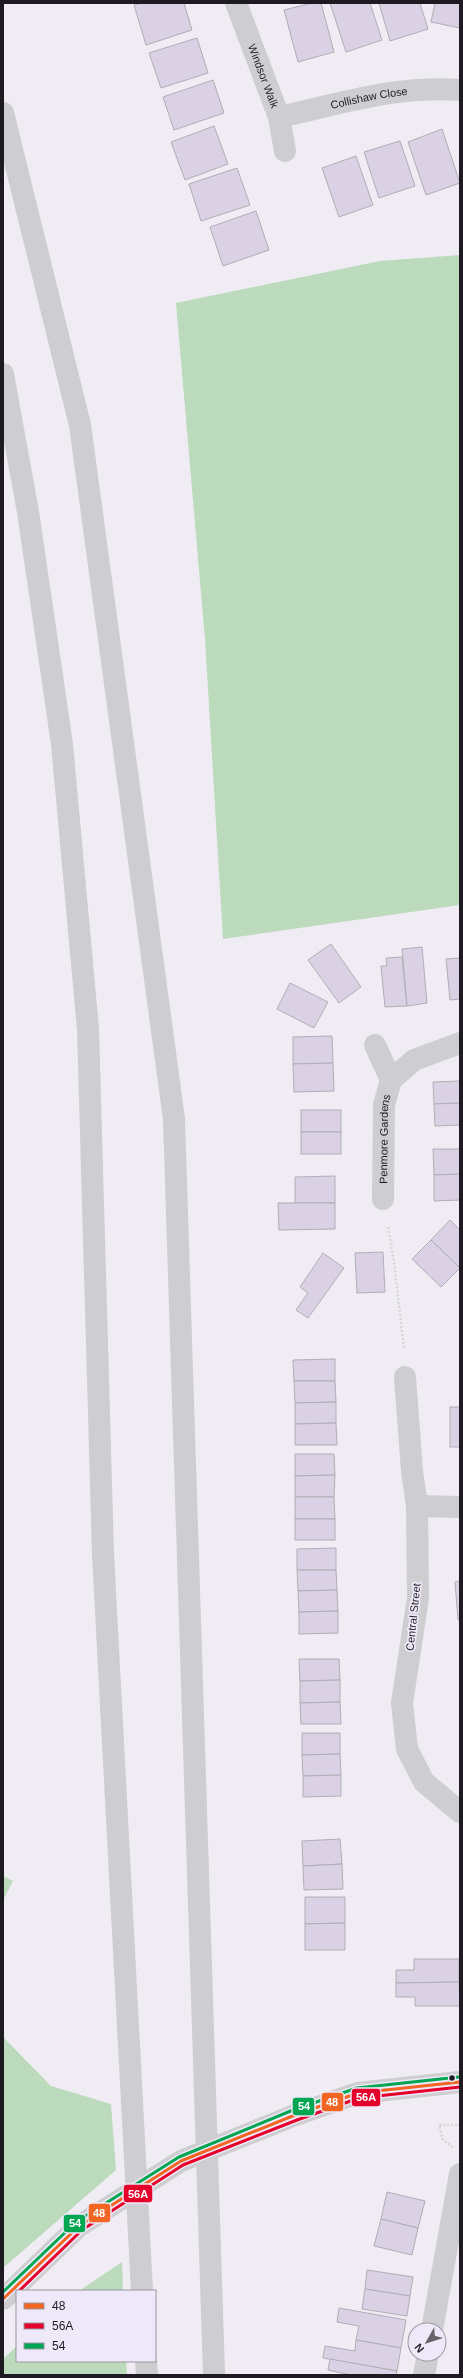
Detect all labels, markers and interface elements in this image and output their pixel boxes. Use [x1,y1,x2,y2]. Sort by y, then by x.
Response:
street label: Windsor Walk [246,42,281,110]
street label: Collishaw Close [329,85,408,111]
street label: Penmore Gardens [377,1092,393,1184]
street label: Central Street [403,1583,423,1651]
unlabelled marker [447,2073,457,2083]
line badge: 56A [351,2088,381,2107]
text: 56A [356,2091,376,2103]
line badge: 48 [321,2092,344,2112]
text: 48 [326,2096,338,2108]
line badge: 54 [292,2097,315,2116]
text: 54 [298,2100,311,2112]
line badge: 56A [123,2184,153,2203]
text: 56A [128,2188,148,2200]
line badge: 48 [88,2203,111,2223]
text: 48 [93,2207,105,2219]
line badge: 54 [63,2214,86,2233]
text: 54 [69,2217,82,2229]
legend [16,2290,156,2362]
text: 48 [52,2299,66,2313]
text: 56A [52,2319,73,2333]
north arrow [407,2322,447,2362]
text: 54 [52,2339,66,2353]
text: N [412,2341,426,2355]

